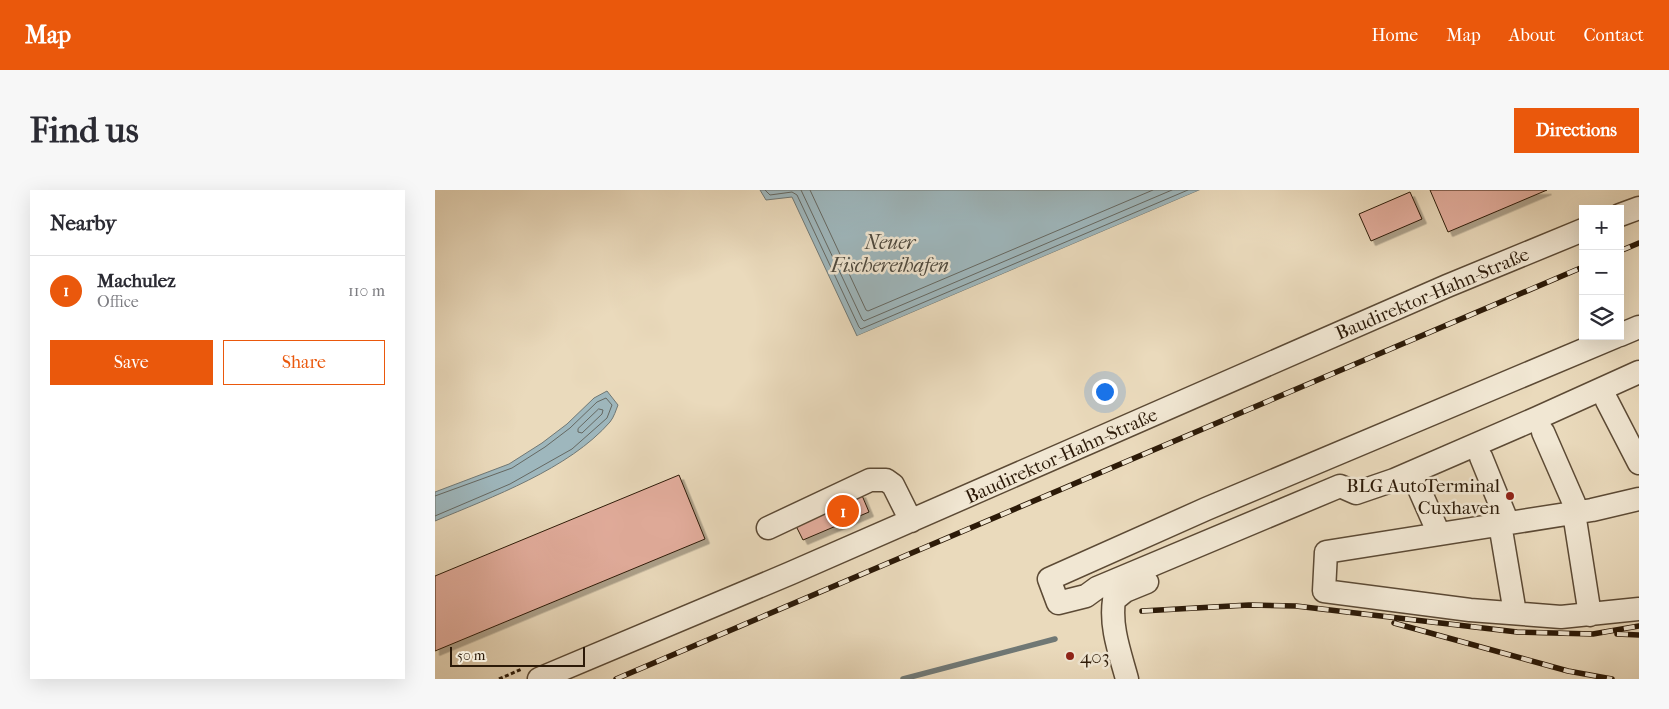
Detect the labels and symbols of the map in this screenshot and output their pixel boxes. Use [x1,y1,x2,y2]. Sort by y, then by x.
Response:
water label: Neuer Fischereihafen [830,231,949,277]
street label: Baudirektor-Hahn-Straße [1332,243,1532,345]
your location [1092,379,1118,405]
street label: Baudirektor-Hahn-Straße [962,404,1161,508]
place label: BLG AutoTerminal Cuxhaven [1346,475,1500,519]
marker: BLG AutoTerminal Cuxhaven [1504,490,1516,502]
pin: 1 [827,492,859,530]
scale bar [450,644,585,667]
place label: 403 [1080,646,1110,668]
marker: 403 [1064,650,1076,662]

